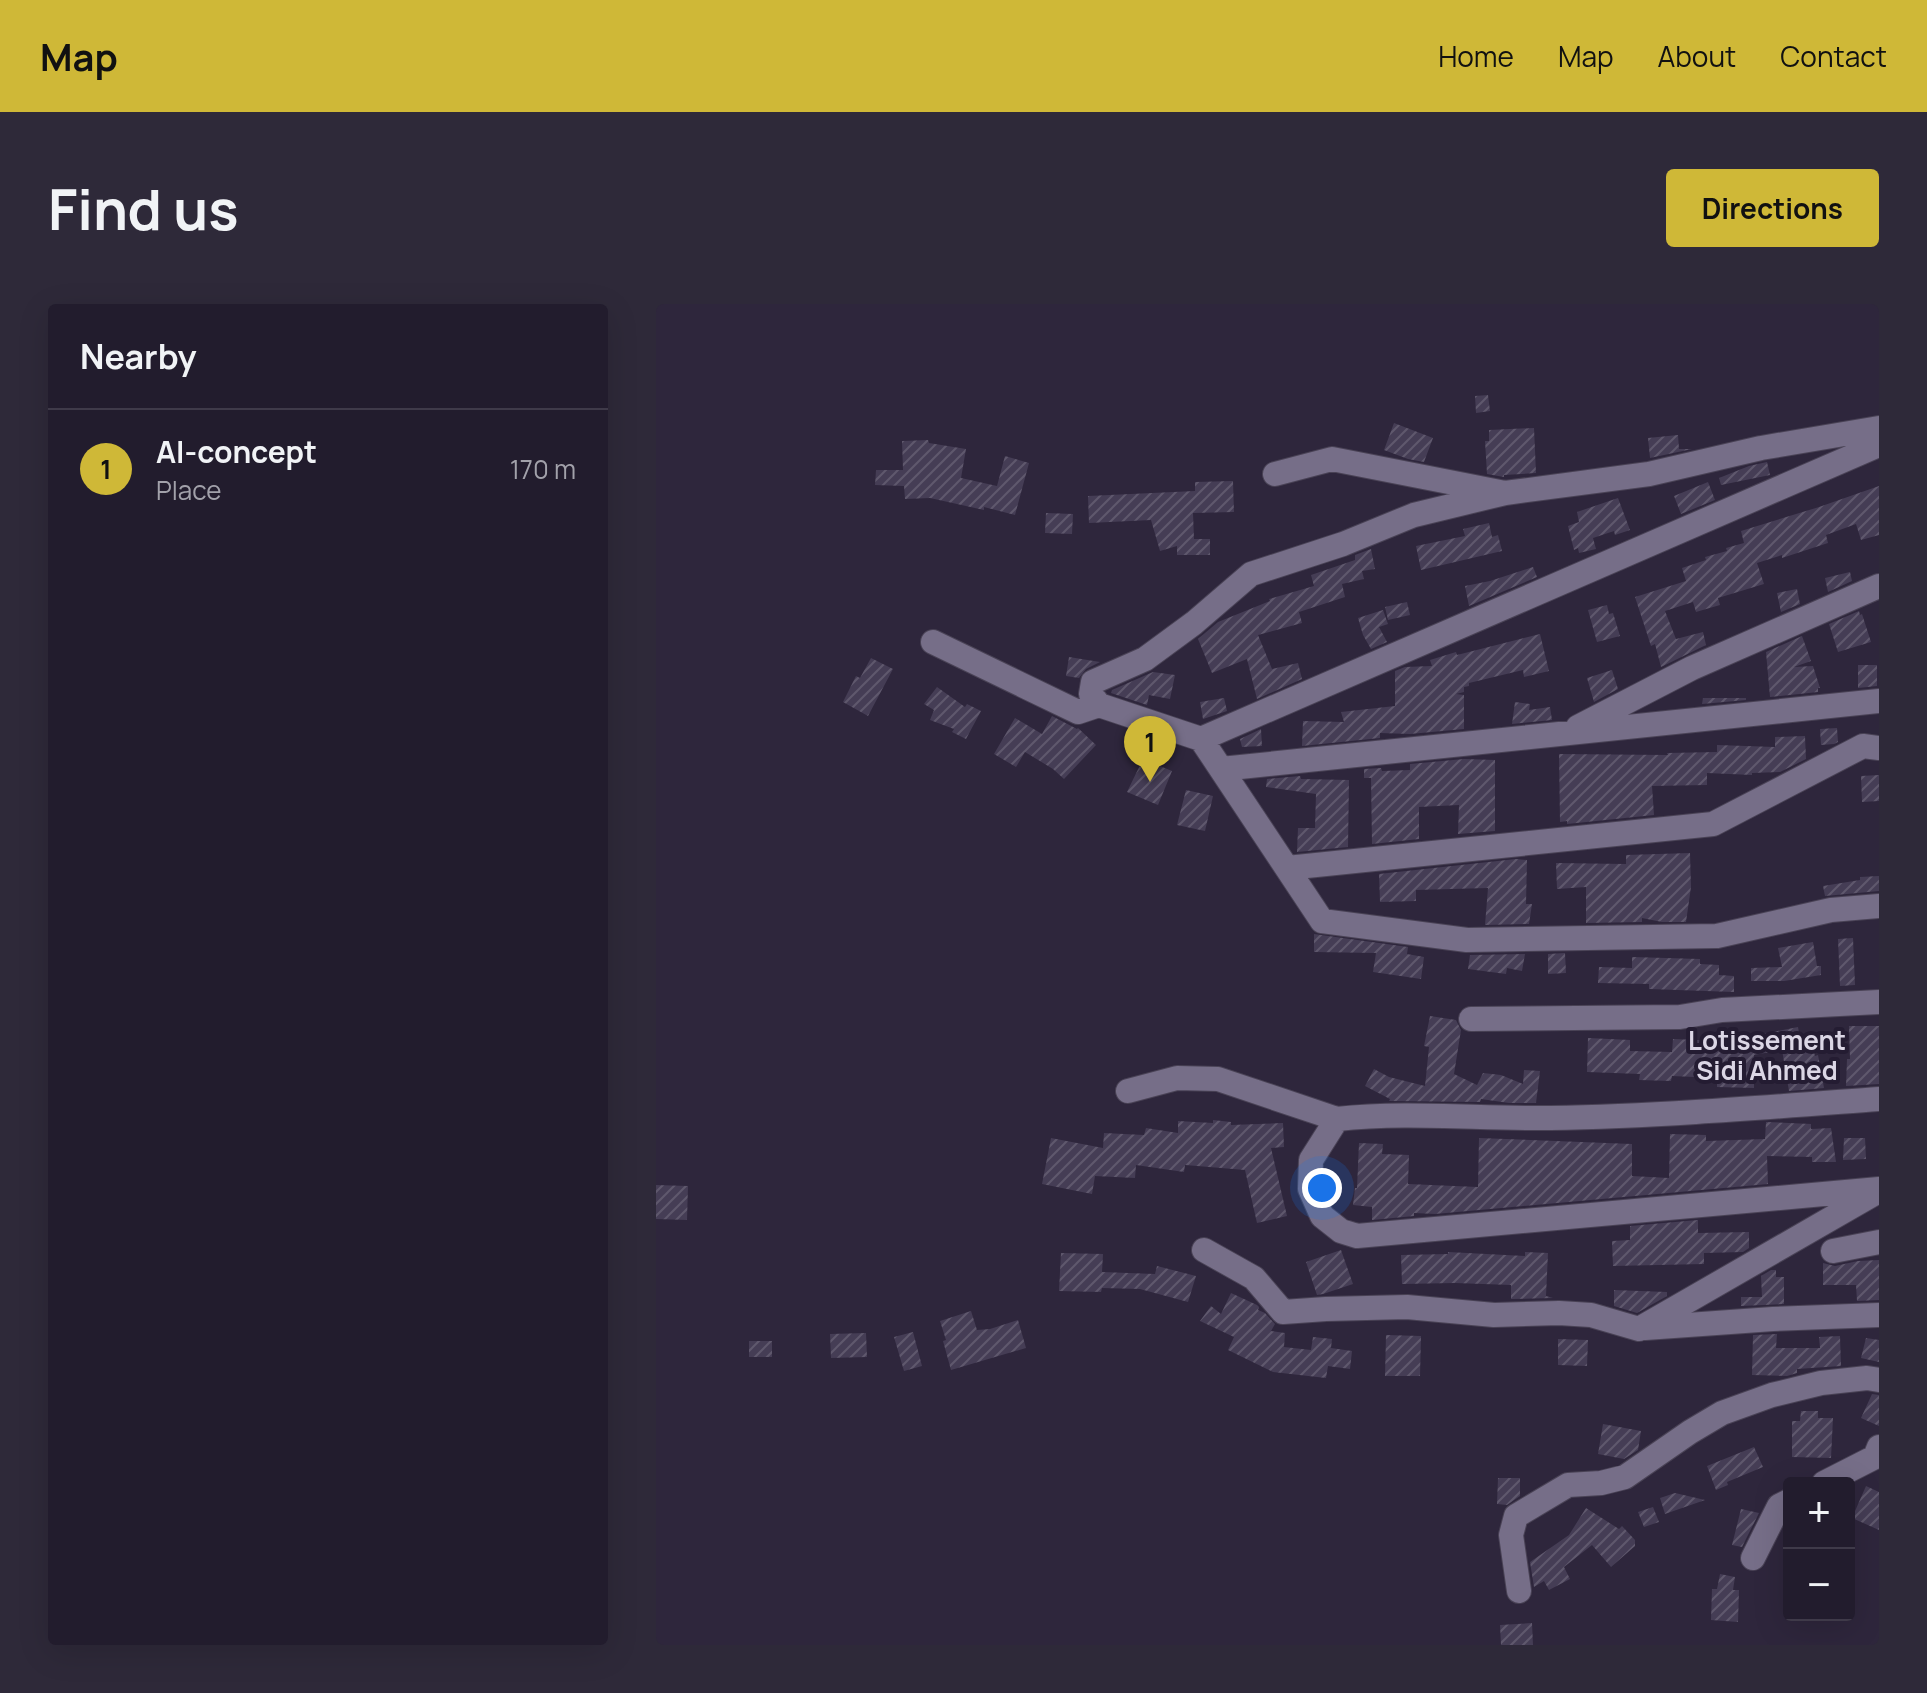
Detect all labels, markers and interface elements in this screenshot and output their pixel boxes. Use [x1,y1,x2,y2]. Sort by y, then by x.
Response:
text: Map [40,30,118,82]
text: Home [1438,37,1514,75]
text: Map [1558,37,1614,75]
text: About [1658,37,1736,75]
text: Contact [1780,37,1887,75]
button: Directions [1666,169,1879,247]
text: Find us [48,170,239,247]
text: Nearby [80,333,196,379]
text: AI-concept [156,431,317,472]
text: 1 [100,451,112,487]
text: 170 m [510,451,576,487]
text: Place [156,472,221,508]
pin: 1 [1124,716,1176,782]
district label: Lotissement Sidi Ahmed [1688,1022,1846,1088]
your location [1302,1168,1342,1208]
map controls [1783,1477,1855,1621]
button: + [1783,1477,1855,1549]
button: − [1783,1549,1855,1621]

